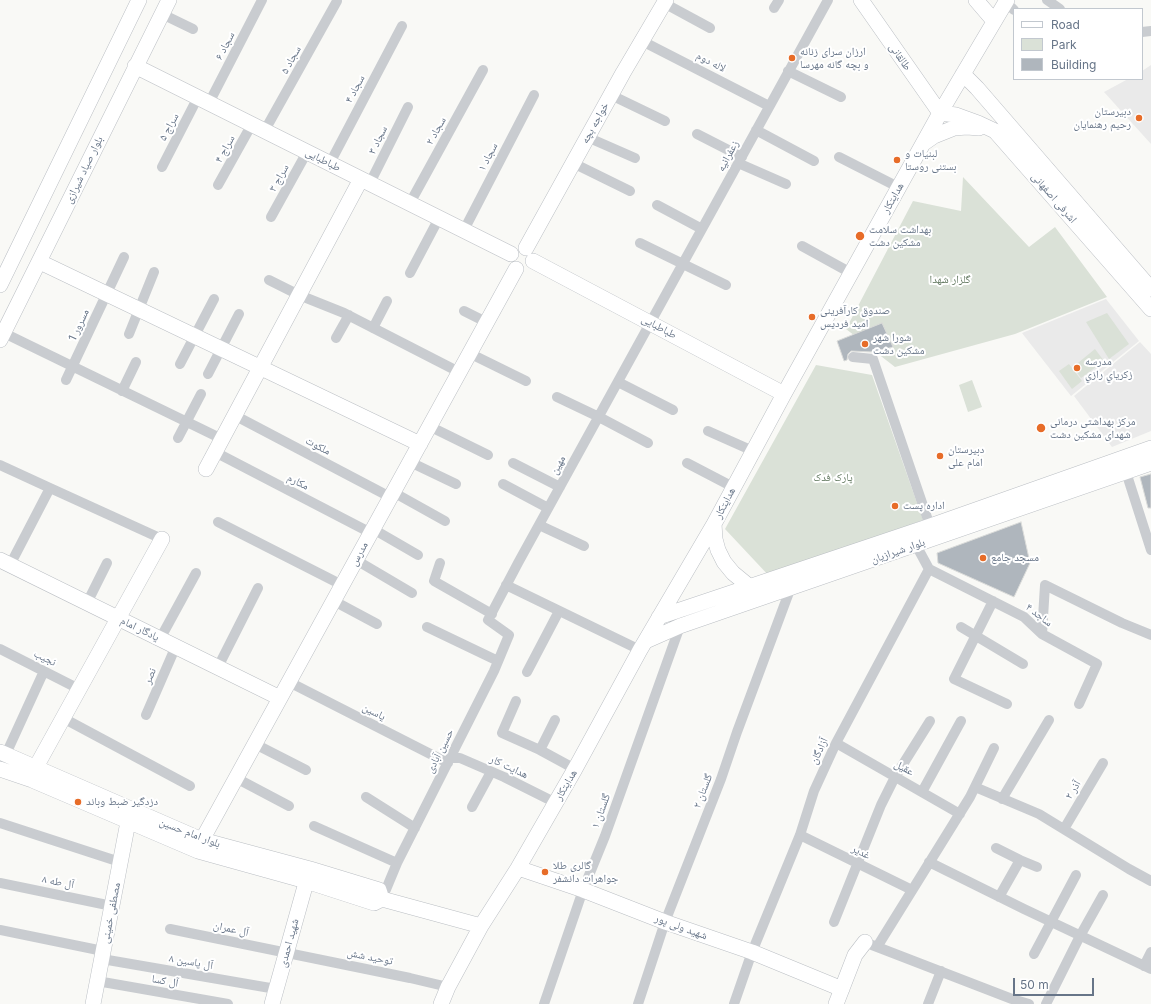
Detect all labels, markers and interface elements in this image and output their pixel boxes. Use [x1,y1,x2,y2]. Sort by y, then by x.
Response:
legend [1013,8,1143,80]
text: Road [1051,17,1080,32]
street label: سجاد ۶ [212,30,238,62]
text: Park [1051,37,1077,52]
street label: طالقانی [886,41,914,73]
street label: سجاد ۵ [278,44,304,76]
place label: ارزان سرای زنانه و بچه گانه مهرسا [800,45,869,71]
street label: لاله دوم [694,49,728,75]
marker: ارزان سرای زنانه و بچه گانه مهرسا [787,53,797,63]
text: Building [1051,57,1096,72]
street label: سجاد ۴ [342,73,368,105]
street label: خواجه بچه [578,100,612,146]
place label: دبیرستان رحیم رهنمایان [1074,105,1131,131]
street label: سراج ۵ [156,111,182,143]
marker: دبیرستان رحیم رهنمایان [1134,113,1144,123]
street label: سجاد ۲ [423,115,449,147]
street label: سجاد ۳ [366,124,390,156]
street label: سراج ۴ [212,133,238,165]
street label: بلوار صیاد شیرازی [62,134,106,206]
street label: زعفرانیه [714,138,742,174]
street label: سجاد ۱ [475,141,501,173]
street label: طباطبایی [303,146,343,174]
place label: لبنیات و بستنی روستا [905,147,957,173]
marker: لبنیات و بستنی روستا [892,155,902,165]
street label: سراج ۳ [266,162,292,194]
street label: اشرفی اصفهانی [1028,170,1080,226]
street label: هدایتکار [879,180,907,216]
place label: بهداشت سلامت مشکین دشت [869,223,931,249]
marker: بهداشت سلامت مشکین دشت [854,230,866,242]
park label: گلزار شهدا [930,273,970,287]
place label: صندوق کارآفرینی امید فردیس [820,304,890,330]
street label: مسرور 1 [66,307,92,343]
street label: طباطبایی [639,312,679,342]
marker: صندوق کارآفرینی امید فردیس [807,312,817,322]
place label: شورا شهر مشکین دشت [873,331,925,357]
marker: شورا شهر مشکین دشت [860,339,870,349]
place label: مدرسه زكرياي رازي [1085,355,1133,381]
marker: مدرسه زكرياي رازي [1072,363,1082,373]
place label: مرکز بهداشتی درمانی شهدای مشکین دشت [1050,415,1136,441]
marker: مرکز بهداشتی درمانی شهدای مشکین دشت [1035,422,1047,434]
street label: ملکوت [303,434,333,458]
place label: دبیرستان امام علی [948,443,984,469]
marker: دبیرستان امام علی [935,451,945,461]
street label: مهین [547,453,569,477]
street label: مکارم [285,471,311,493]
park label: پارک فدک [813,471,853,485]
street label: هدایتکار [712,485,738,521]
place label: اداره پست [903,499,945,513]
marker: اداره پست [890,501,900,511]
street label: بلوار شیرازیان [869,536,927,566]
street label: مدرس [347,540,371,568]
place label: مسجد جامع [991,551,1039,565]
marker: مسجد جامع [978,553,988,563]
street label: ساجد ۴ [1023,601,1055,629]
street label: یادگار امام [118,614,162,644]
street label: نجیب [32,647,58,669]
street label: نصر [141,666,159,686]
street label: یاسین [360,701,388,723]
street label: حسین آبادی [423,727,457,775]
street label: آزادگان [807,736,831,766]
street label: هدایت کار [488,752,530,782]
street label: عقیل [892,757,916,779]
street label: هدایتکار [552,767,580,803]
street label: گلستان ۲ [690,772,716,810]
street label: آذر ۲ [1062,778,1084,802]
street label: گلستان ۱ [589,792,613,830]
place label: دزدگیر ضبط وباند [86,795,158,809]
marker: دزدگیر ضبط وباند [73,797,83,807]
street label: بلوار امام حسین [158,815,222,851]
street label: غدیر [850,842,872,862]
place label: گالری طلا جواهرات دانشفر [553,859,618,885]
marker: گالری طلا جواهرات دانشفر [540,867,550,877]
street label: آل طه ۸ [41,872,75,892]
street label: مصطفی خمینی [99,881,123,945]
street label: شهید ولی پور [653,911,709,943]
street label: شهید احمدی [276,917,302,969]
street label: آل عمران [212,919,250,939]
street label: توحید شش [346,946,394,968]
street label: آل یاسین ۸ [168,952,214,972]
scale bar [1015,970,1096,996]
street label: آل کسا [151,972,179,990]
text: 50 m [1020,977,1049,992]

